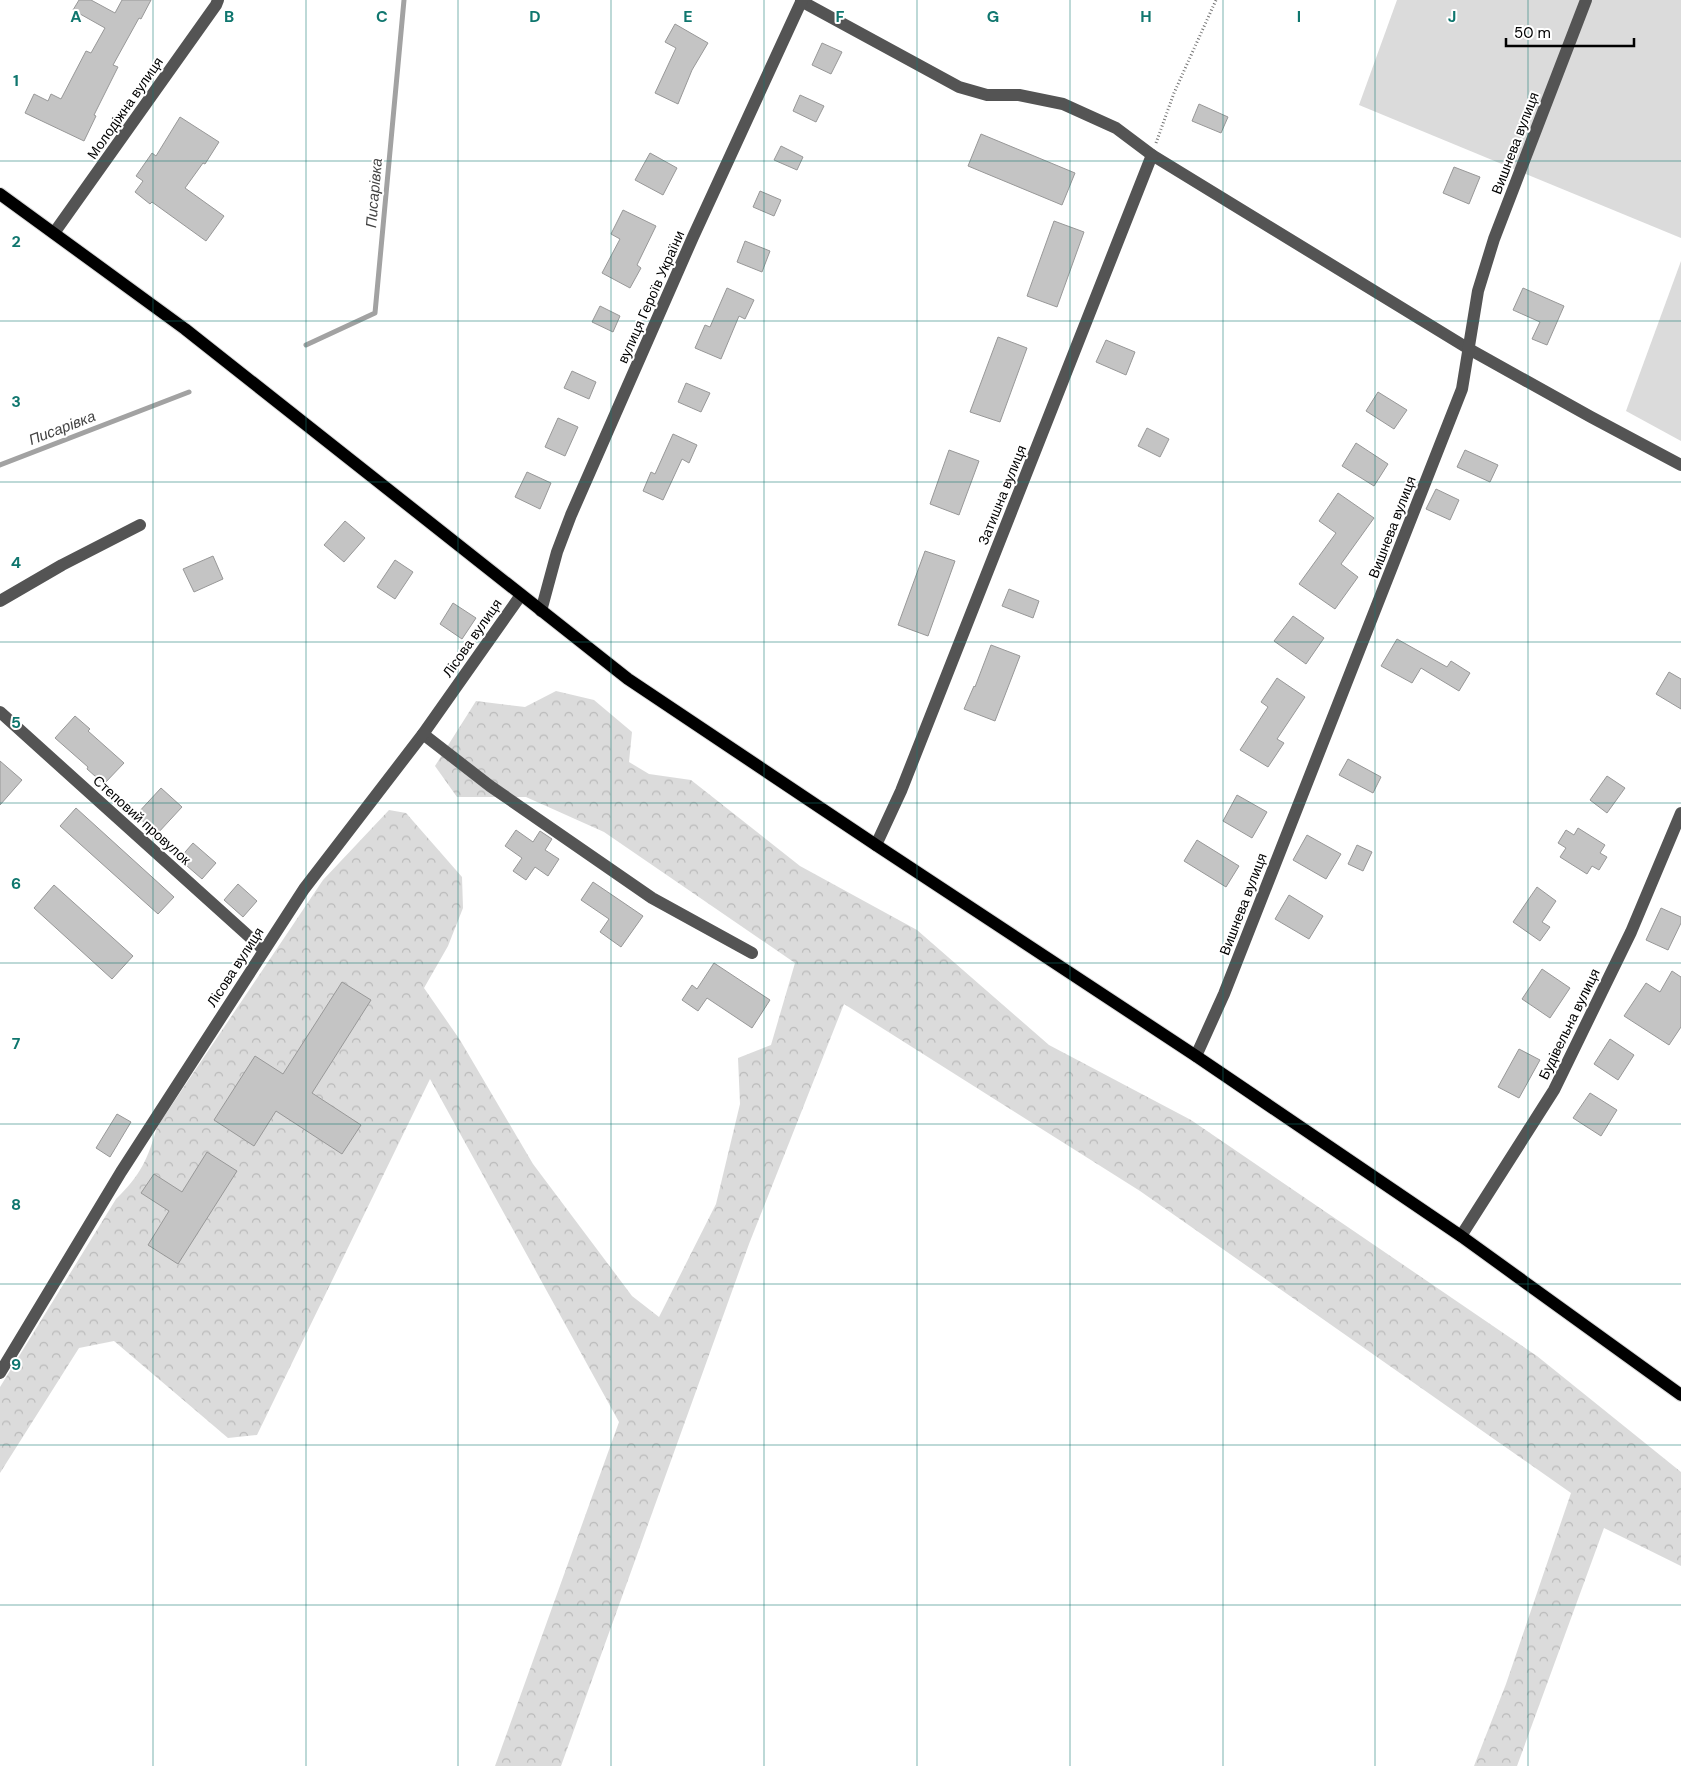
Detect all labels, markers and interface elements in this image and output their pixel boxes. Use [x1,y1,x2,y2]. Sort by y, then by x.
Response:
text: A [70,6,82,27]
text: B [224,6,234,27]
text: C [376,6,388,27]
text: D [529,6,541,27]
text: E [683,6,693,27]
text: F [836,6,845,27]
text: G [987,6,999,27]
text: H [1140,6,1152,27]
text: I [1297,6,1301,27]
text: J [1448,6,1456,27]
scale bar [1506,15,1634,47]
text: 50 m [1514,23,1551,43]
street label: Молодіжна вулиця [83,54,167,162]
text: 1 [13,70,19,91]
street label: Вишнева вулиця [1487,89,1543,197]
water label: Писарівка [361,157,387,229]
street label: вулиця Героїв України [614,228,688,366]
text: 2 [11,231,21,252]
text: 3 [11,391,21,412]
water label: Писарівка [26,406,98,450]
street label: Затишна вулиця [974,442,1030,548]
street label: Вишнева вулиця [1364,473,1420,581]
text: 4 [11,552,21,573]
street label: Лісова вулиця [438,595,506,681]
text: 5 [11,712,21,733]
street label: Степовий провулок [89,771,195,869]
street label: Вишнева вулиця [1215,850,1271,958]
text: 6 [11,873,21,894]
street label: Лісова вулиця [203,924,267,1010]
street label: Будівельна вулиця [1534,965,1604,1083]
text: 7 [12,1033,21,1054]
text: 8 [11,1194,21,1215]
text: 9 [11,1354,21,1375]

